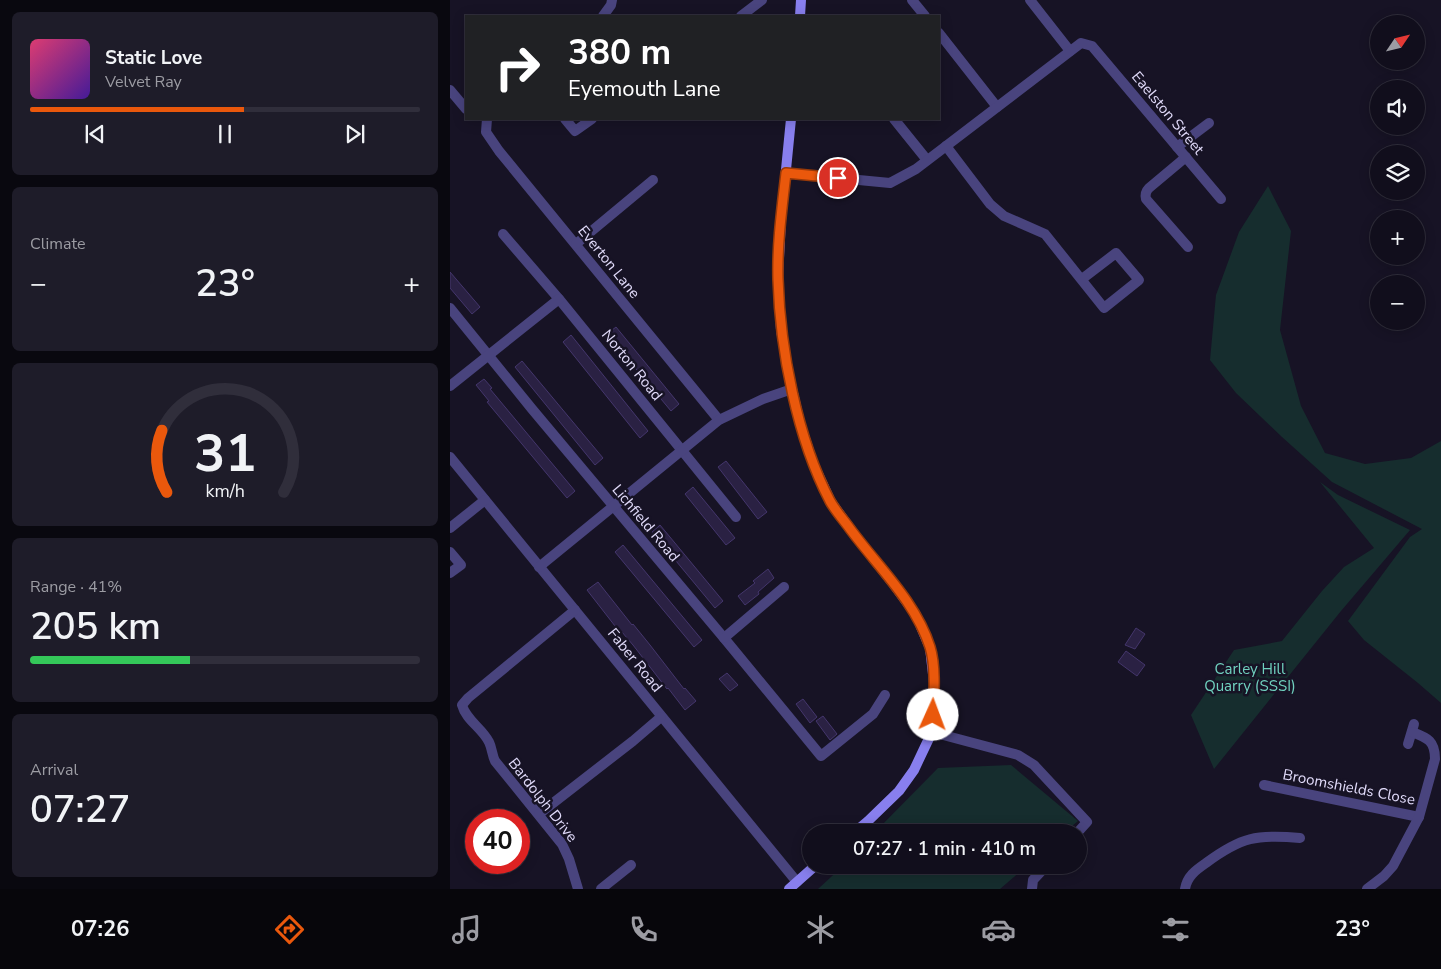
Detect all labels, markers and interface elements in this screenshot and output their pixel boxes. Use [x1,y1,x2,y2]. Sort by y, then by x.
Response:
north arrow [1370,15,1425,70]
map controls [1370,15,1425,330]
text: 380 m [568,29,671,76]
icon: right [485,35,550,100]
text: Static Love [105,45,202,71]
street label: Eaelston Street [1127,67,1209,159]
text: Velvet Ray [105,71,182,93]
text: Eyemouth Lane [568,74,721,104]
button: sound [1370,80,1425,135]
icon: previous [81,120,109,148]
icon: pause [211,120,239,148]
icon: next [341,120,369,148]
button: layers [1370,145,1425,200]
pin [817,157,859,199]
icon: arrive [824,164,852,192]
button: + [1370,210,1425,265]
street label: Everton Lane [573,221,645,303]
text: Climate [30,233,85,255]
text: 23° [195,258,255,309]
text: − [30,265,47,303]
text: + [403,265,420,303]
button: − [1370,275,1425,330]
street label: Norton Road [597,325,667,405]
text: 31 [194,418,256,489]
text: km/h [205,479,245,503]
street label: Lichfield Road [608,480,684,566]
text: Range · 41% [30,576,122,598]
text: 205 km [30,601,161,652]
street label: Faber Road [603,624,667,696]
park label: Carley Hill Quarry (SSSI) [1204,659,1296,696]
position arrow [906,688,958,740]
street label: Bardolph Drive [504,754,582,846]
text: Arrival [30,759,78,781]
street label: Broomshields Close [1281,764,1417,810]
text: 07:27 [30,784,130,835]
speed limit sign: 40 [465,809,530,874]
text: 07:27 · 1 min · 410 m [853,836,1036,862]
icon: directions [272,912,307,947]
icon: music [449,912,484,947]
icon: phone [626,912,661,947]
icon: climate [803,912,838,947]
icon: car [981,912,1016,947]
icon: filters [1158,912,1193,947]
text: 07:26 [71,914,129,944]
text: 23° [1335,914,1370,944]

